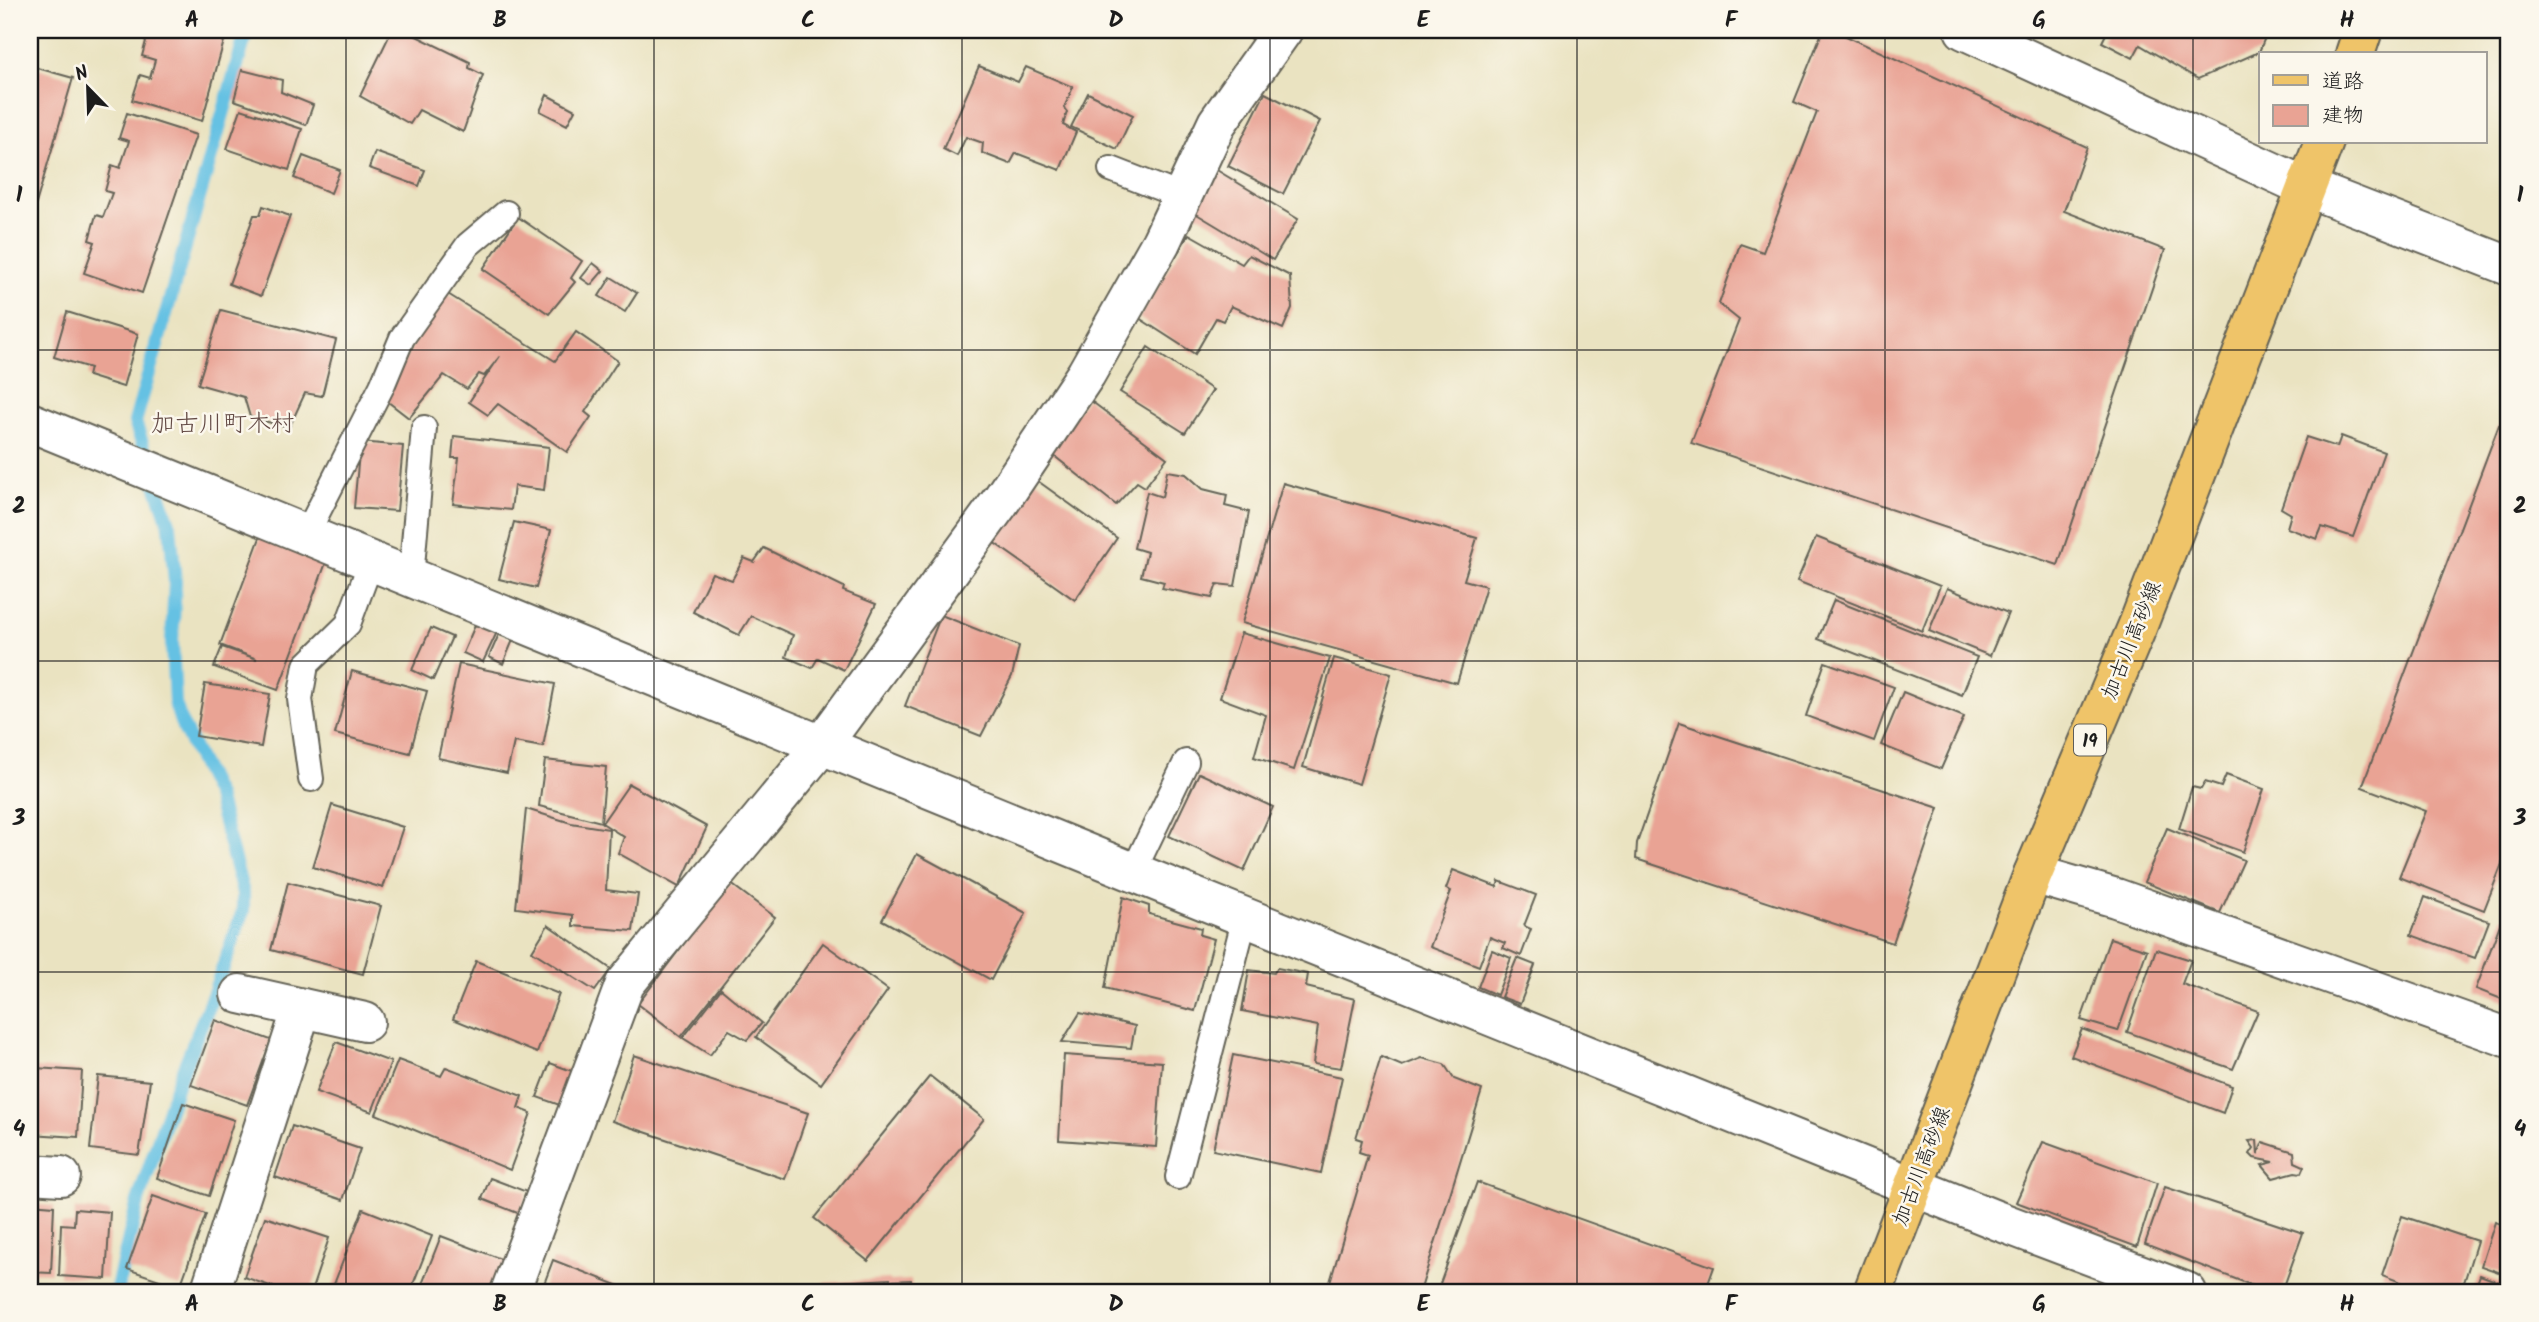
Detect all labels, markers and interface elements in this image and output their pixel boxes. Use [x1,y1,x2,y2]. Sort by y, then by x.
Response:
text: A [185,3,199,39]
text: B [493,3,507,39]
text: C [801,3,815,39]
text: D [1108,3,1124,39]
text: E [1417,3,1431,39]
text: F [1725,3,1739,39]
text: G [2032,3,2046,39]
text: H [2340,3,2355,39]
north arrow [52,52,122,122]
legend [2259,52,2486,144]
text: N [71,58,94,90]
text: 道路 [2322,66,2364,99]
text: 建物 [2322,100,2364,133]
text: 1 [16,178,23,214]
text: 1 [2517,178,2524,214]
district label: 加古川町木村 [151,405,295,444]
text: 2 [12,489,26,525]
text: 2 [2513,489,2527,525]
street label: 加古川高砂線 [2093,576,2171,705]
road number: 19 [2074,724,2106,755]
text: 3 [12,801,26,837]
text: 3 [2513,801,2527,837]
street label: 加古川高砂線 [1884,1102,1960,1231]
text: 4 [13,1112,26,1148]
text: 4 [2514,1112,2527,1148]
text: A [185,1287,199,1322]
text: B [493,1287,507,1322]
text: C [801,1287,815,1322]
text: D [1108,1287,1124,1322]
text: E [1417,1287,1431,1322]
text: F [1725,1287,1739,1322]
text: G [2032,1287,2046,1322]
text: H [2340,1287,2355,1322]

